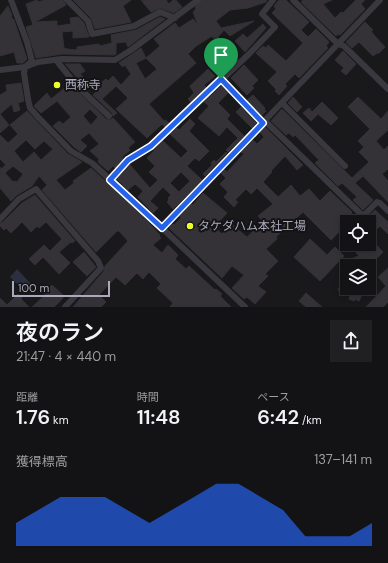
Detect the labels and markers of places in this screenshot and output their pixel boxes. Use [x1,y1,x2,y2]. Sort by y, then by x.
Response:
pin [204,38,238,79]
place label: 西称寺 [65,77,101,93]
marker: 西称寺 [52,80,62,90]
place label: タケダハム本社工場 [198,218,306,234]
marker: タケダハム本社工場 [185,221,195,231]

